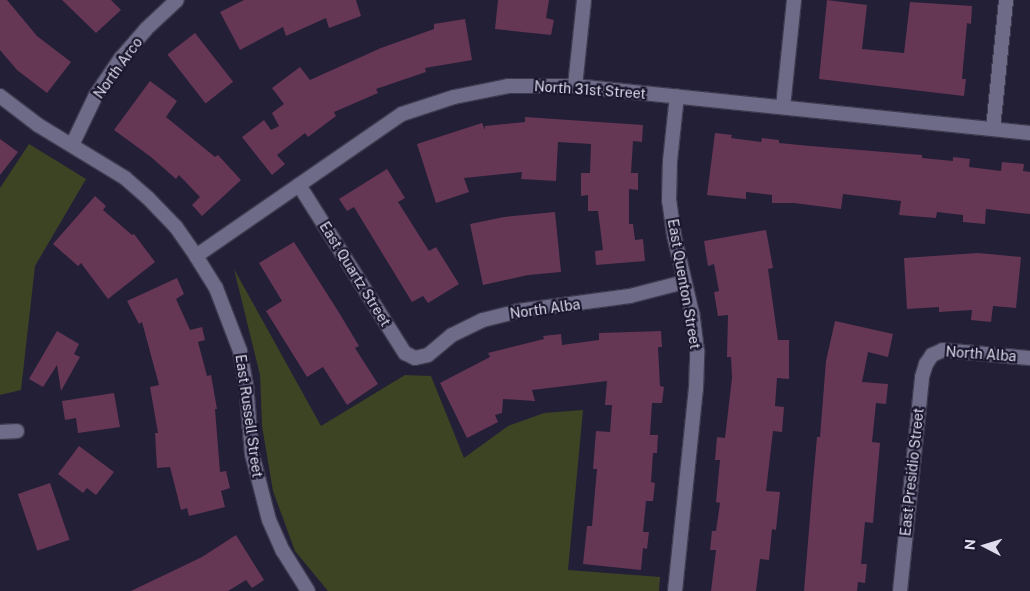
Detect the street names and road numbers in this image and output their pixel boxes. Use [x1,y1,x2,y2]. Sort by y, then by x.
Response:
street label: North Arco [90,34,146,102]
street label: North 31st Street [534,78,646,102]
street label: East Quenton Street [664,218,704,350]
street label: East Quartz Street [316,219,394,329]
street label: North Alba [509,296,581,322]
street label: North Alba [945,343,1017,365]
street label: East Russell Street [232,353,266,479]
street label: East Presidio Street [897,407,927,537]

